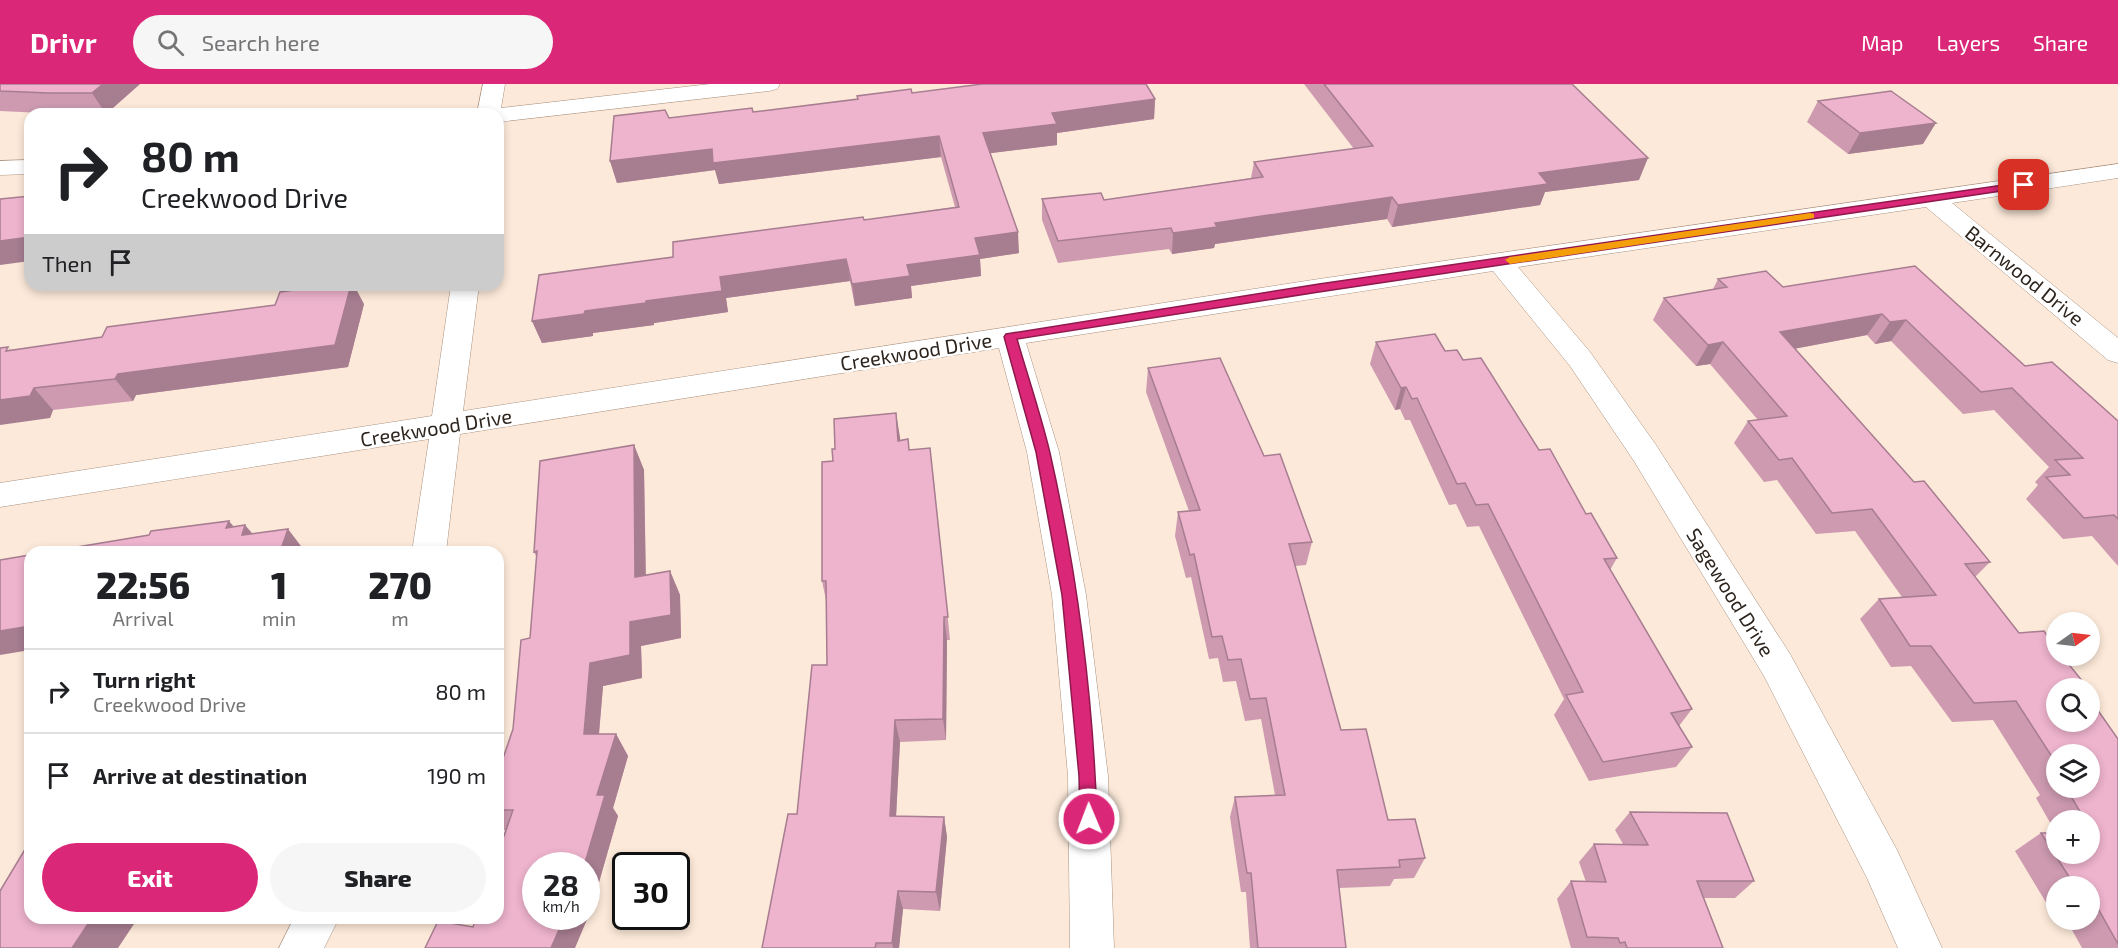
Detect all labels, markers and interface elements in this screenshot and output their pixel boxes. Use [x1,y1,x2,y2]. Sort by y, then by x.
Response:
search box [133,15,553,69]
text: Drivr [30,25,97,59]
icon: search [154,26,187,59]
text: Search here [202,29,320,55]
text: Map [1861,30,1903,55]
text: Layers [1936,30,2000,55]
text: Share [2033,30,2088,55]
text: 80 m [141,130,240,180]
icon: right [42,132,120,210]
pin [1998,159,2049,210]
icon: arrive [2007,168,2040,201]
text: Creekwood Drive [141,181,348,213]
street label: Barnwood Drive [1961,220,2089,330]
icon: arrive [104,246,137,279]
text: Then [42,250,92,276]
street label: Creekwood Drive [838,327,994,375]
street label: Creekwood Drive [358,403,514,451]
street label: Sagewood Drive [1682,523,1780,661]
text: 22:56 [96,563,190,606]
text: 1 [271,563,287,606]
text: 270 [368,563,432,606]
text: Arrival [113,606,173,630]
text: min [262,606,296,630]
text: m [391,606,409,630]
north arrow [2046,612,2100,666]
map controls [2046,612,2100,930]
text: Turn right [93,666,195,692]
icon: right [42,675,75,708]
text: 80 m [435,678,486,704]
button: search [2046,678,2100,732]
text: Creekwood Drive [93,692,246,716]
button: layers [2046,744,2100,798]
icon: arrive [42,759,75,792]
text: Arrive at destination [93,762,307,788]
text: 190 m [427,762,486,788]
position arrow [1057,787,1121,851]
button: + [2046,810,2100,864]
button: Exit [42,843,258,912]
button: Share [270,843,486,912]
speed limit sign: 30 [612,852,690,930]
text: 28 [543,866,579,902]
button: − [2046,876,2100,930]
text: km/h [542,897,580,915]

